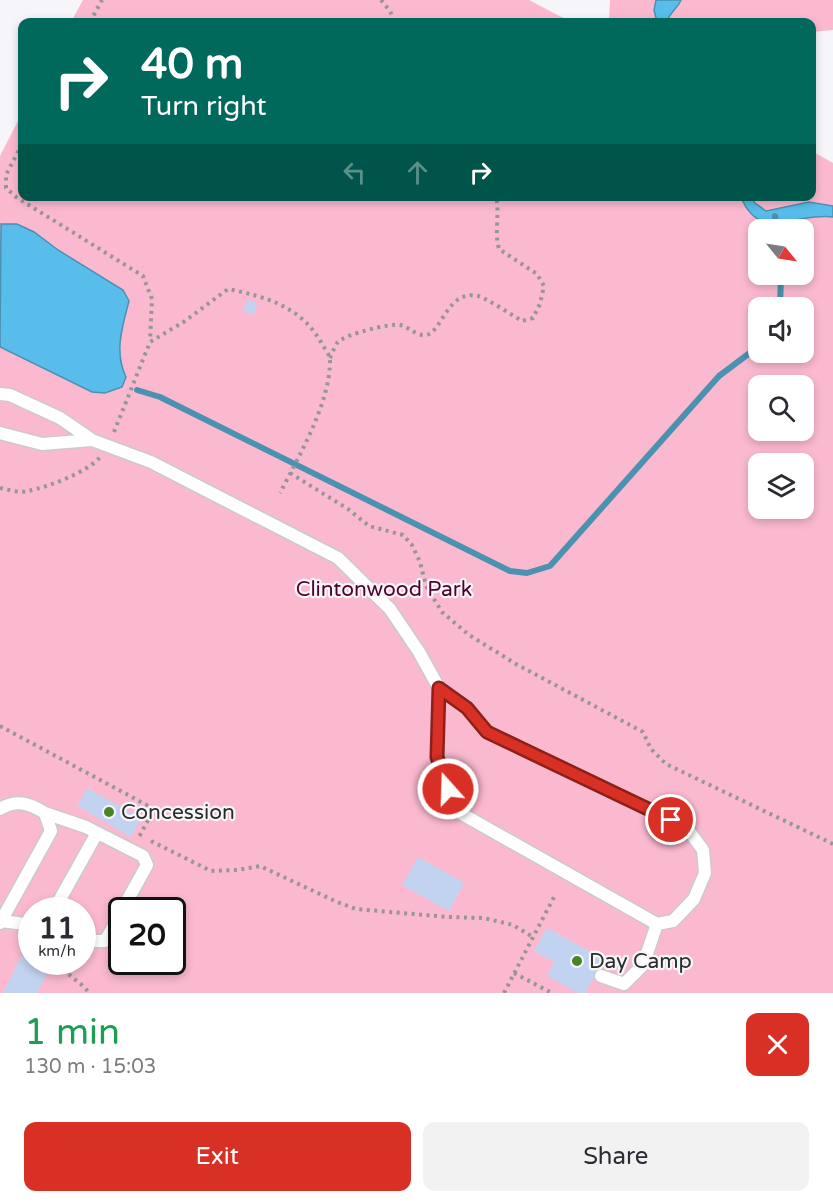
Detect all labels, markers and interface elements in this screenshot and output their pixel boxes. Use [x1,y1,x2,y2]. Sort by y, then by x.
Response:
text: 40 m [141,39,243,90]
icon: right [42,42,120,120]
text: Turn right [141,90,267,123]
icon: left [338,156,371,189]
icon: ahead [401,156,434,189]
icon: right [464,156,497,189]
north arrow [748,219,814,285]
map controls [748,219,814,519]
button: sound [748,297,814,363]
button: search [748,375,814,441]
button: layers [748,453,814,519]
park label: Clintonwood Park [296,577,472,602]
position arrow [416,757,480,821]
pin [645,794,696,845]
place label: Concession [121,800,235,825]
icon: arrive [654,803,687,836]
marker: Concession [102,805,116,819]
speed limit sign: 20 [108,897,186,975]
text: 11 [38,910,76,947]
text: km/h [38,942,76,960]
place label: Day Camp [589,949,692,974]
marker: Day Camp [570,954,584,968]
text: 1 min [24,1011,120,1054]
button: close [746,1013,809,1076]
text: 130 m · 15:03 [24,1055,156,1079]
button: Exit [24,1122,411,1191]
button: Share [423,1122,809,1191]

